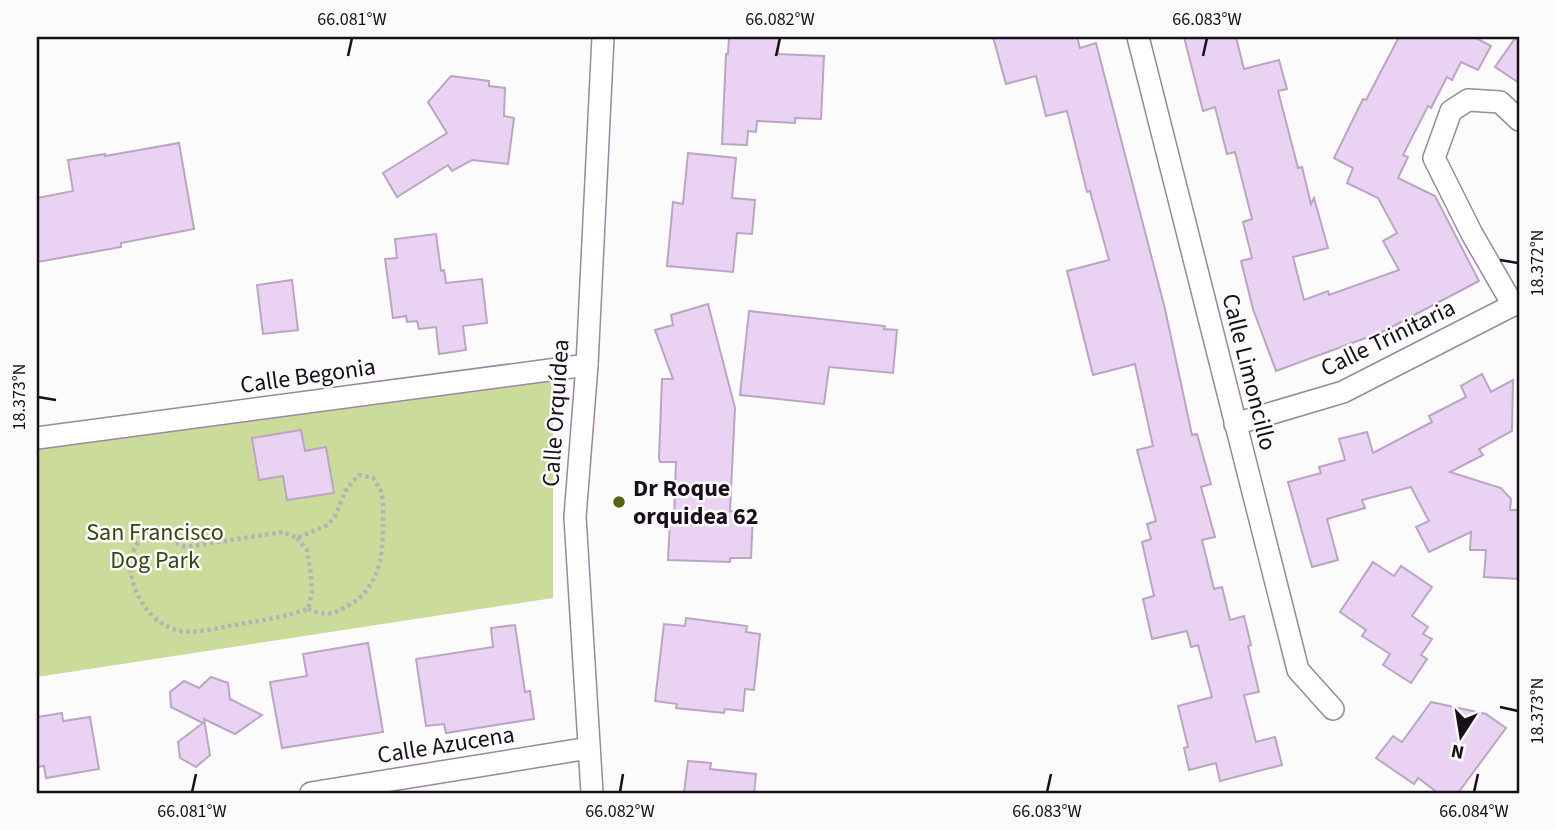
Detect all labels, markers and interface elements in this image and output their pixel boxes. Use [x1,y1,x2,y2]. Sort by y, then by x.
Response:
text: 66.081°W [317,7,387,32]
text: 66.082°W [745,7,815,32]
text: 66.083°W [1172,7,1242,32]
text: 18.372°N [1525,230,1550,296]
street label: Calle Limoncillo [1213,290,1285,454]
street label: Calle Trinitaria [1315,290,1461,386]
street label: Calle Orquídea [533,338,579,488]
street label: Calle Begonia [238,349,378,403]
text: 18.373°N [7,364,32,430]
place label: Dr Roque orquidea 62 [633,471,758,534]
marker: Dr Roque orquidea 62 [611,494,627,510]
park label: San Francisco Dog Park [86,515,224,578]
text: 18.373°N [1525,678,1550,744]
north arrow [1426,700,1496,770]
street label: Calle Azucena [375,717,517,773]
text: N [1449,737,1467,766]
text: 66.081°W [157,799,227,824]
text: 66.082°W [585,799,655,824]
text: 66.083°W [1012,799,1082,824]
text: 66.084°W [1439,799,1509,824]

